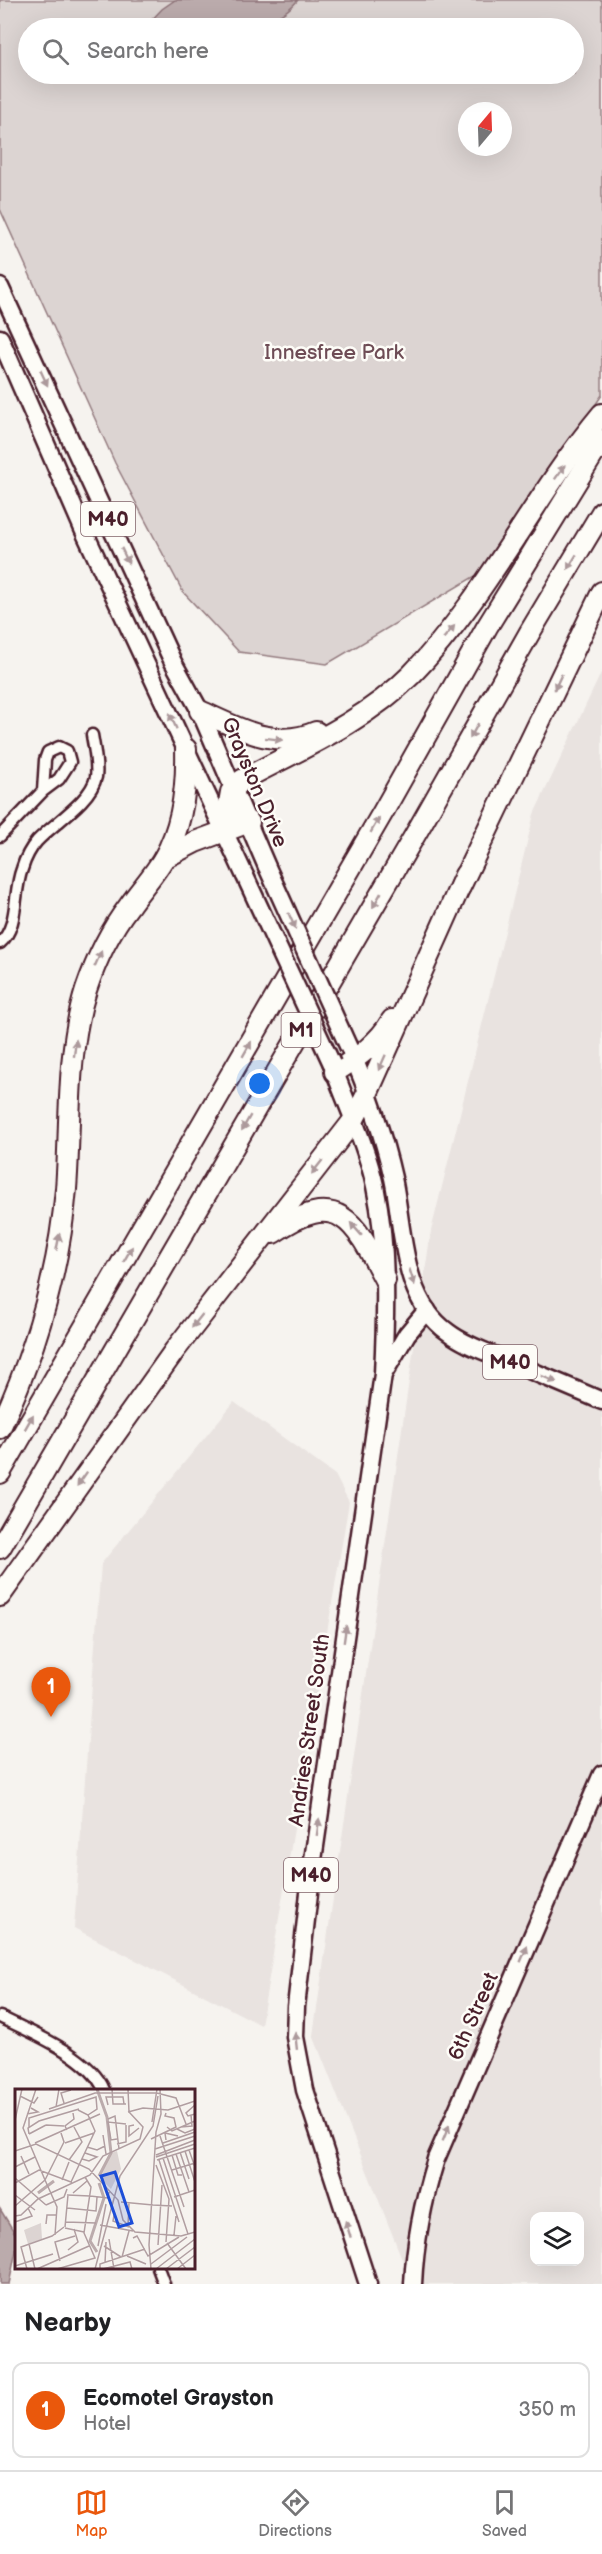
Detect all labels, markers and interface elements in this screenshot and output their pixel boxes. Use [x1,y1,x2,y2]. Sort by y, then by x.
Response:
search box [18,18,584,84]
icon: search [39,35,72,68]
text: Search here [87,38,209,65]
north arrow [458,102,512,156]
park label: Innesfree Park [264,340,404,365]
one-way arrow [39,370,48,387]
one-way arrow [554,464,565,480]
road number: M40 [81,502,135,536]
one-way arrow [121,547,130,564]
one-way arrow [566,554,577,570]
one-way arrow [442,625,455,640]
one-way arrow [553,673,562,690]
one-way arrow [169,713,178,730]
street label: Grayston Drive [216,713,293,851]
one-way arrow [468,723,479,739]
one-way arrow [265,734,284,743]
one-way arrow [370,817,381,833]
one-way arrow [371,892,382,908]
one-way arrow [287,912,296,929]
one-way arrow [93,950,103,968]
road number: M1 [282,1013,320,1047]
one-way arrow [71,1039,80,1058]
one-way arrow [241,1041,252,1057]
one-way arrow [377,1054,386,1071]
your location [245,1069,274,1098]
one-way arrow [241,1115,252,1131]
one-way arrow [310,1159,323,1175]
one-way arrow [349,1222,362,1237]
one-way arrow [54,1233,63,1252]
one-way arrow [122,1246,133,1262]
one-way arrow [408,1268,417,1286]
one-way arrow [191,1313,204,1329]
road number: M40 [483,1345,537,1379]
one-way arrow [541,1374,559,1384]
one-way arrow [24,1414,35,1430]
one-way arrow [77,1471,89,1486]
one-way arrow [341,1624,350,1643]
street label: Andries Street South [284,1632,335,1828]
pin: 1 [32,1668,70,1717]
one-way arrow [313,1817,322,1836]
road number: M40 [284,1858,338,1892]
one-way arrow [519,1945,529,1963]
street label: 6th Street [443,1968,504,2064]
one-way arrow [291,2032,301,2051]
inset map [15,2089,195,2269]
one-way arrow [442,2124,451,2142]
map controls [530,2212,584,2266]
button: layers [530,2212,584,2266]
one-way arrow [343,2220,352,2238]
text: Nearby [24,2308,111,2339]
text: Ecomotel Grayston [83,2385,274,2412]
text: 1 [41,2398,50,2422]
text: 350 m [519,2398,576,2422]
text: Hotel [83,2412,131,2436]
tab: Map [75,2486,108,2541]
tab: Directions [258,2486,332,2541]
tab: Saved [482,2486,527,2541]

